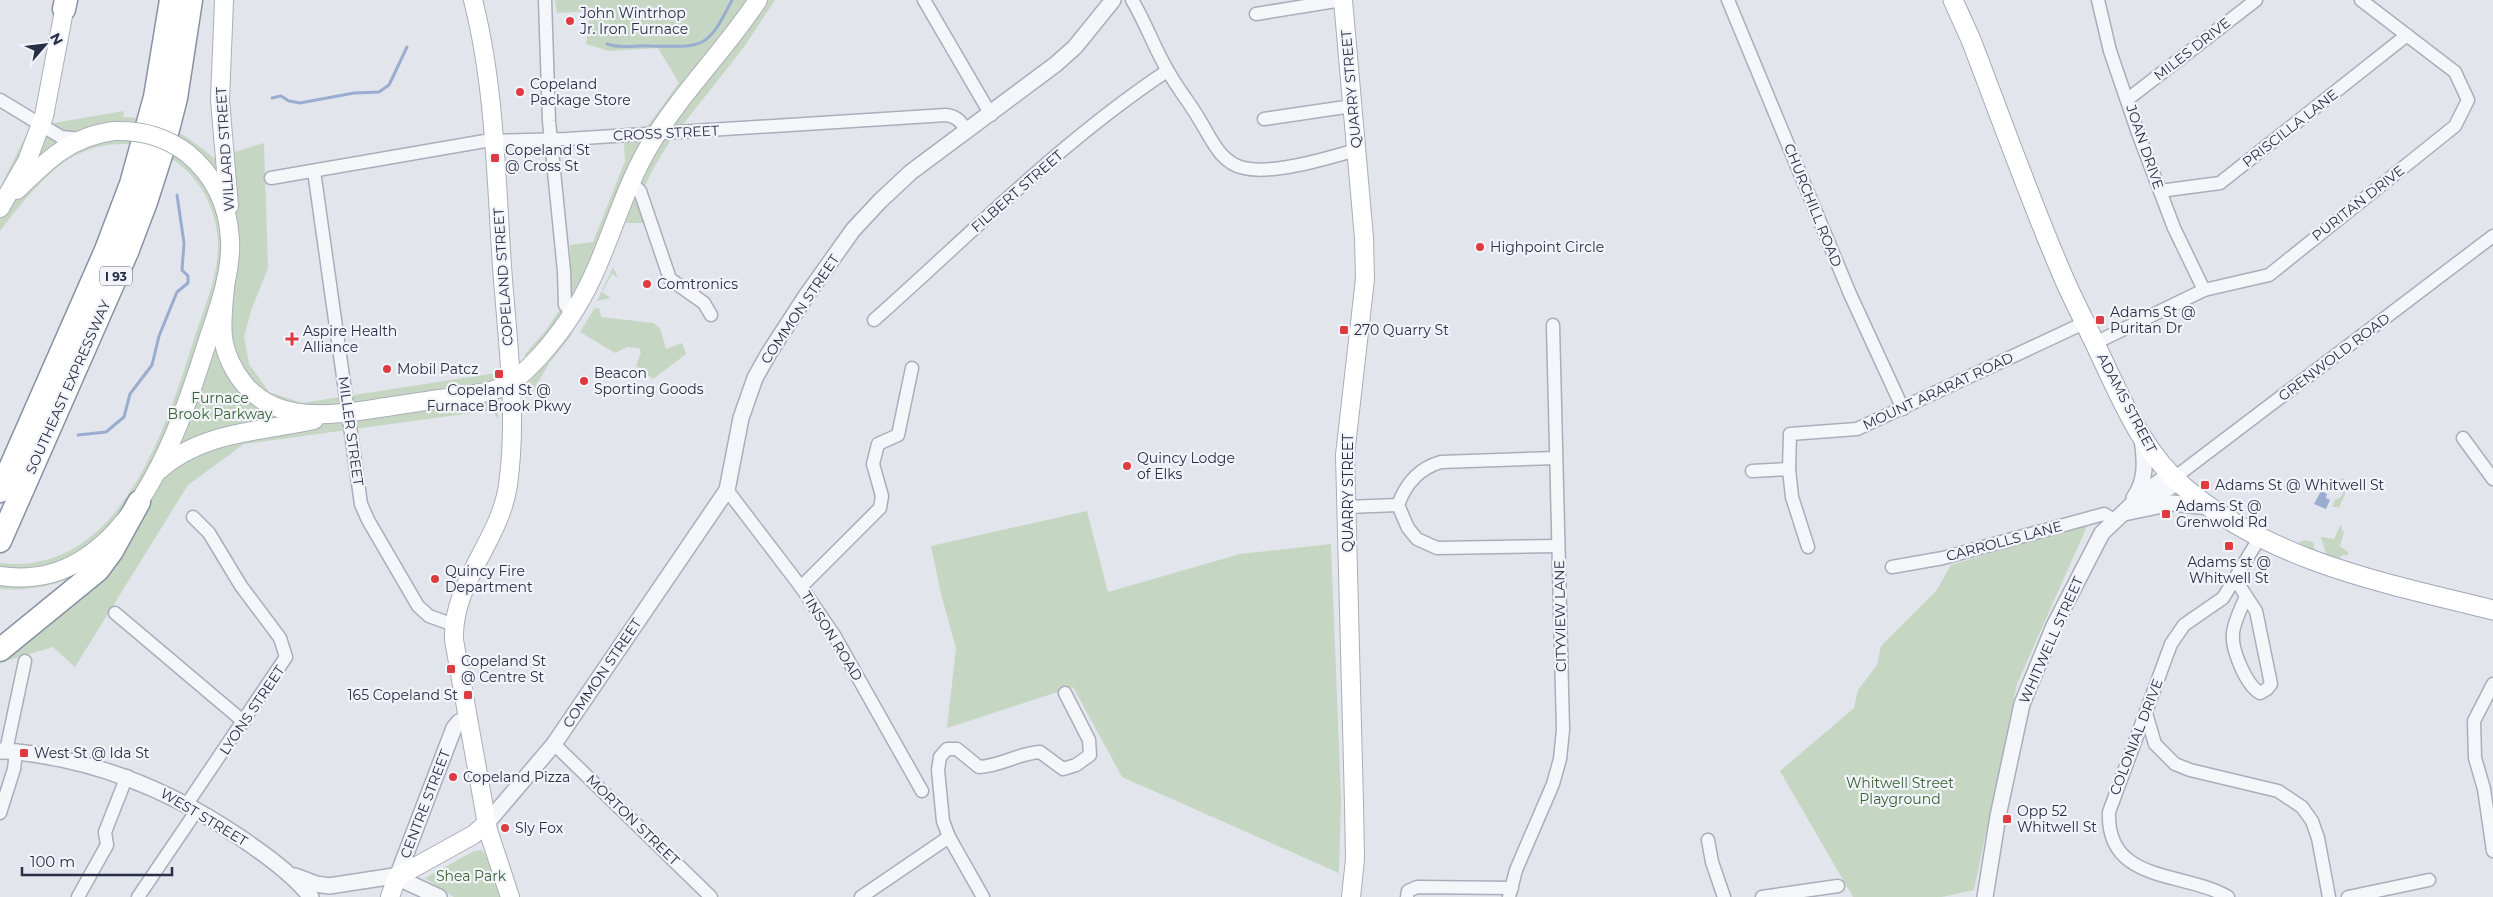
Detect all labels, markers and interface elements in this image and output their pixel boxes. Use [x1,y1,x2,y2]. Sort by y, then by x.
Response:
place label: John Wintrhop Jr. Iron Furnace [579,4,688,38]
street label: MILES DRIVE [2150,14,2234,84]
marker: John Wintrhop Jr. Iron Furnace [564,15,576,27]
north arrow [20,20,70,70]
street label: QUARRY STREET [1337,29,1365,149]
text: N [46,30,67,48]
place label: Copeland Package Store [530,75,631,109]
street label: PRISCILLA LANE [2239,85,2341,171]
street label: WILLARD STREET [212,86,238,212]
marker: Copeland Package Store [514,86,526,98]
street label: JOAN DRIVE [2122,101,2168,192]
street label: CROSS STREET [613,121,719,145]
place label: Copeland St @ Cross St [505,141,591,175]
street label: CHURCHILL ROAD [1780,141,1846,269]
street label: FILBERT STREET [967,146,1067,236]
marker: Copeland St @ Cross St [489,152,501,164]
street label: PURITAN DRIVE [2308,161,2408,245]
street label: COPELAND STREET [489,207,517,347]
place label: Highpoint Circle [1490,238,1604,256]
marker: Highpoint Circle [1474,241,1486,253]
street label: COMMON STREET [757,251,843,367]
road number: I 93 [100,266,132,286]
place label: Comtronics [657,275,738,293]
marker: Comtronics [641,278,653,290]
street label: SOUTHEAST EXPRESSWAY [21,297,115,477]
place label: Adams St @ Puritan Dr [2110,303,2196,337]
street label: GRENWOLD ROAD [2275,309,2393,405]
marker: Adams St @ Puritan Dr [2094,314,2106,326]
place label: 270 Quarry St [1354,321,1449,339]
place label: Aspire Health Alliance [303,322,397,356]
marker: 270 Quarry St [1338,324,1350,336]
marker: Aspire Health Alliance [285,332,299,346]
street label: MOUNT ARARAT ROAD [1860,348,2016,434]
street label: ADAMS STREET [2093,350,2161,456]
place label: Mobil Patcz [397,360,478,378]
marker: Mobil Patcz [381,363,393,375]
place label: Beacon Sporting Goods [594,364,704,398]
marker: Copeland St @ Furnace Brook Pkwy [493,368,505,380]
street label: MILLER STREET [334,375,368,487]
marker: Beacon Sporting Goods [578,375,590,387]
place label: Copeland St @ Furnace Brook Pkwy [427,381,572,415]
park label: Furnace Brook Parkway [168,389,273,423]
street label: QUARRY STREET [1339,434,1357,552]
place label: Quincy Lodge of Elks [1137,449,1235,483]
marker: Quincy Lodge of Elks [1121,460,1133,472]
place label: Adams St @ Whitwell St [2215,476,2384,494]
marker: Adams St @ Whitwell St [2199,479,2211,491]
place label: Adams St @ Grenwold Rd [2176,497,2267,531]
marker: Adams St @ Grenwold Rd [2160,508,2172,520]
street label: CARROLLS LANE [1944,517,2064,565]
marker: Adams st @ Whitwell St [2223,540,2235,552]
place label: Adams st @ Whitwell St [2187,553,2271,587]
street label: CITYVIEW LANE [1550,560,1570,672]
place label: Quincy Fire Department [445,562,533,596]
marker: Quincy Fire Department [429,573,441,585]
street label: WHITWELL STREET [2015,574,2087,706]
street label: TINSON ROAD [797,588,867,684]
street label: COMMON STREET [559,615,645,731]
place label: Copeland St @ Centre St [461,652,547,686]
street label: LYONS STREET [215,662,289,758]
marker: Copeland St @ Centre St [445,663,457,675]
street label: COLONIAL DRIVE [2106,676,2166,798]
place label: 165 Copeland St [348,686,458,704]
marker: 165 Copeland St [462,689,474,701]
place label: West St @ Ida St [34,744,150,762]
marker: West St @ Ida St [18,747,30,759]
street label: CENTRE STREET [396,747,454,861]
place label: Copeland Pizza [463,768,570,786]
marker: Copeland Pizza [447,771,459,783]
street label: MORTON STREET [582,771,684,869]
park label: Whitwell Street Playground [1846,774,1954,808]
street label: WEST STREET [157,784,251,850]
place label: Opp 52 Whitwell St [2017,802,2097,836]
marker: Opp 52 Whitwell St [2001,813,2013,825]
place label: Sly Fox [515,819,564,837]
marker: Sly Fox [499,822,511,834]
scale bar [22,844,172,876]
text: 100 m [30,852,75,871]
park label: Shea Park [436,867,507,885]

